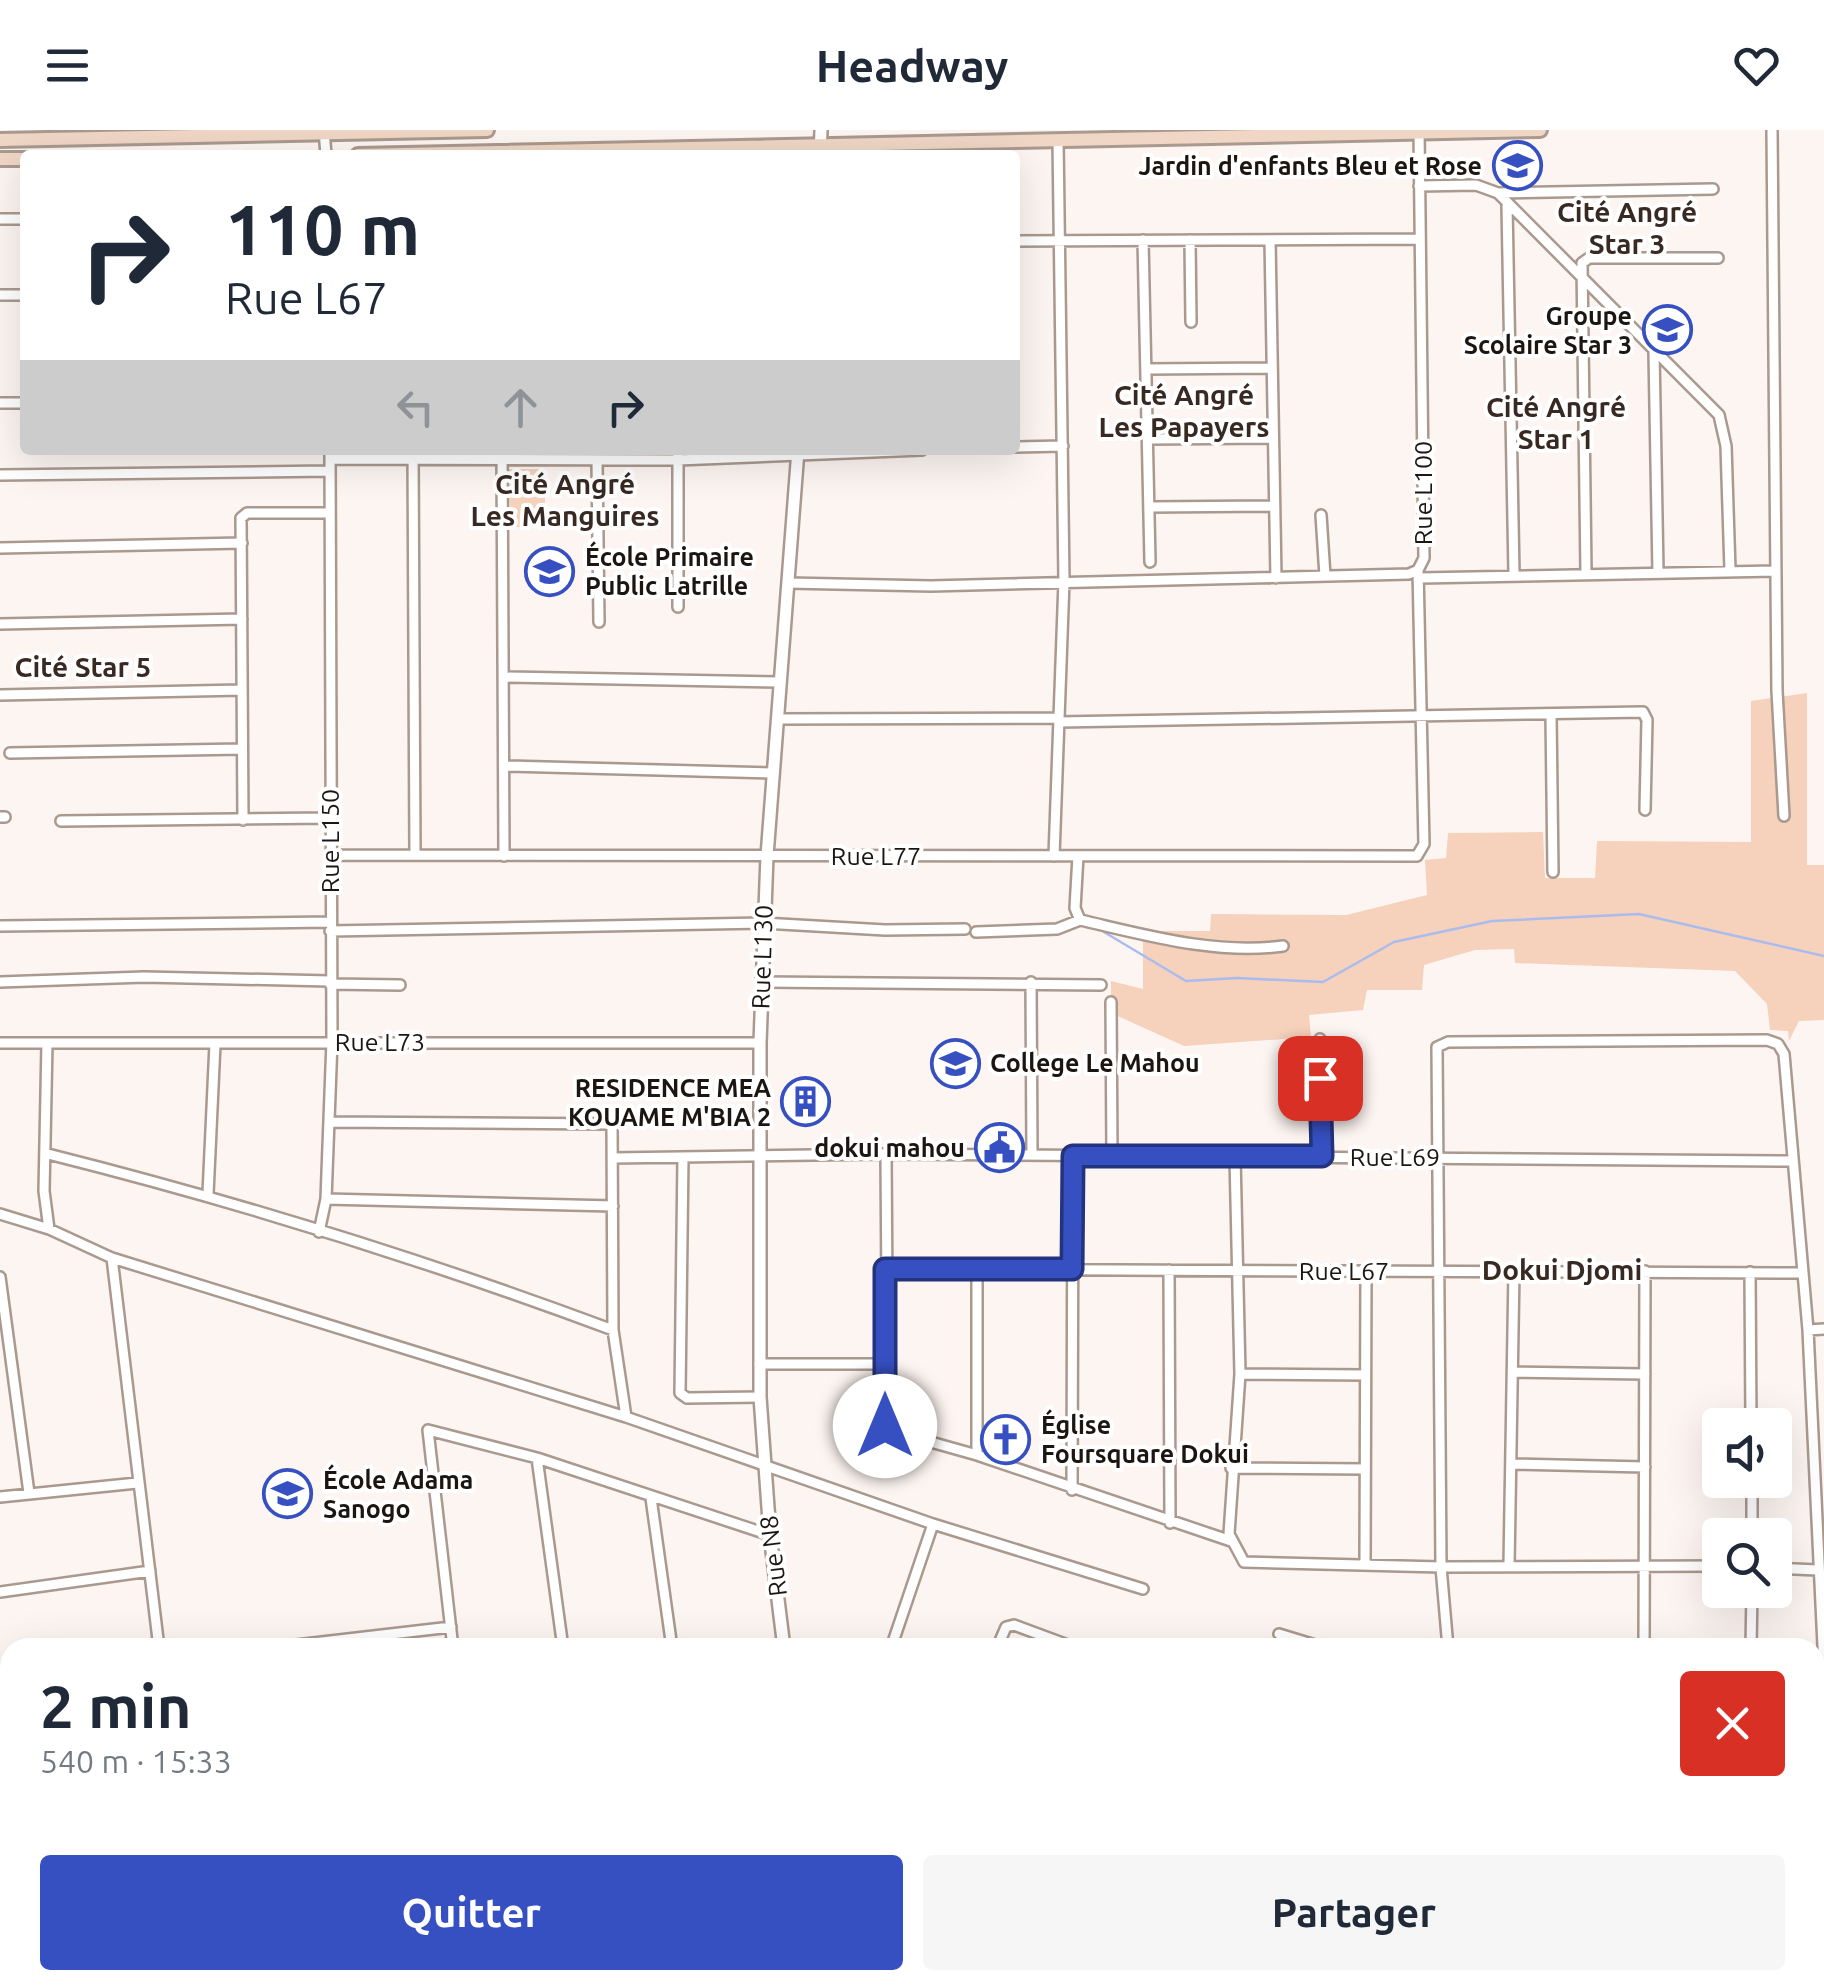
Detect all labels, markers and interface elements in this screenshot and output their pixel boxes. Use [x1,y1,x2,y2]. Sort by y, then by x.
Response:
icon: menu [40,38,95,93]
icon: heart [1729,38,1784,93]
text: Headway [816,40,1008,91]
school or university icon: Jardin d'enfants Bleu et Rose [1491,140,1543,192]
place label: Jardin d'enfants Bleu et Rose [1139,152,1482,180]
icon: right [60,190,190,320]
text: 110 m [225,190,420,268]
district label: Cité Angré Star 3 [1557,196,1697,259]
text: Rue L67 [225,272,388,323]
place label: Groupe Scolaire Star 3 [1464,302,1632,359]
school or university icon: Groupe Scolaire Star 3 [1641,304,1693,356]
district label: Cité Angré Les Papayers [1099,379,1269,442]
icon: left [388,380,443,435]
icon: ahead [493,380,548,435]
icon: right [598,380,653,435]
district label: Cité Angré Star 1 [1486,391,1626,454]
street label: Rue L100 [1409,441,1437,545]
district label: Cité Angré Les Manguires [470,468,660,531]
place label: École Primaire Public Latrille [585,541,754,600]
school or university icon: École Primaire Public Latrille [524,545,576,597]
district label: Cité Star 5 [15,651,151,682]
street label: Rue L150 [316,789,344,893]
street label: Rue L77 [831,842,921,870]
street label: Rue L130 [746,904,778,1010]
street label: Rue L73 [335,1028,425,1056]
pin [1278,1036,1363,1121]
school or university icon: College Le Mahou [929,1037,981,1089]
place label: College Le Mahou [990,1049,1200,1077]
icon: arrive [1293,1051,1348,1106]
place label: RESIDENCE MEA KOUAME M'BIA 2 [568,1074,771,1131]
building icon: RESIDENCE MEA KOUAME M'BIA 2 [780,1076,832,1128]
public building icon: dokui mahou [974,1122,1026,1174]
place label: dokui mahou [814,1134,965,1162]
street label: Rue L69 [1350,1143,1440,1171]
district label: Dokui Djomi [1482,1254,1642,1285]
street label: Rue L67 [1299,1257,1389,1285]
position arrow [833,1374,937,1478]
map controls [1702,1408,1792,1608]
button: sound [1702,1408,1792,1498]
place label: Église Foursquare Dokui [1041,1409,1249,1468]
church icon: Église Foursquare Dokui [980,1413,1032,1465]
place label: École Adama Sanogo [323,1464,473,1523]
school or university icon: École Adama Sanogo [262,1468,314,1520]
street label: Rue N8 [754,1514,792,1598]
button: search [1702,1518,1792,1608]
button: close [1680,1671,1785,1776]
text: 2 min [40,1672,192,1739]
text: 540 m · 15:33 [40,1743,232,1779]
button: Quitter [40,1855,903,1970]
button: Partager [923,1855,1785,1970]

